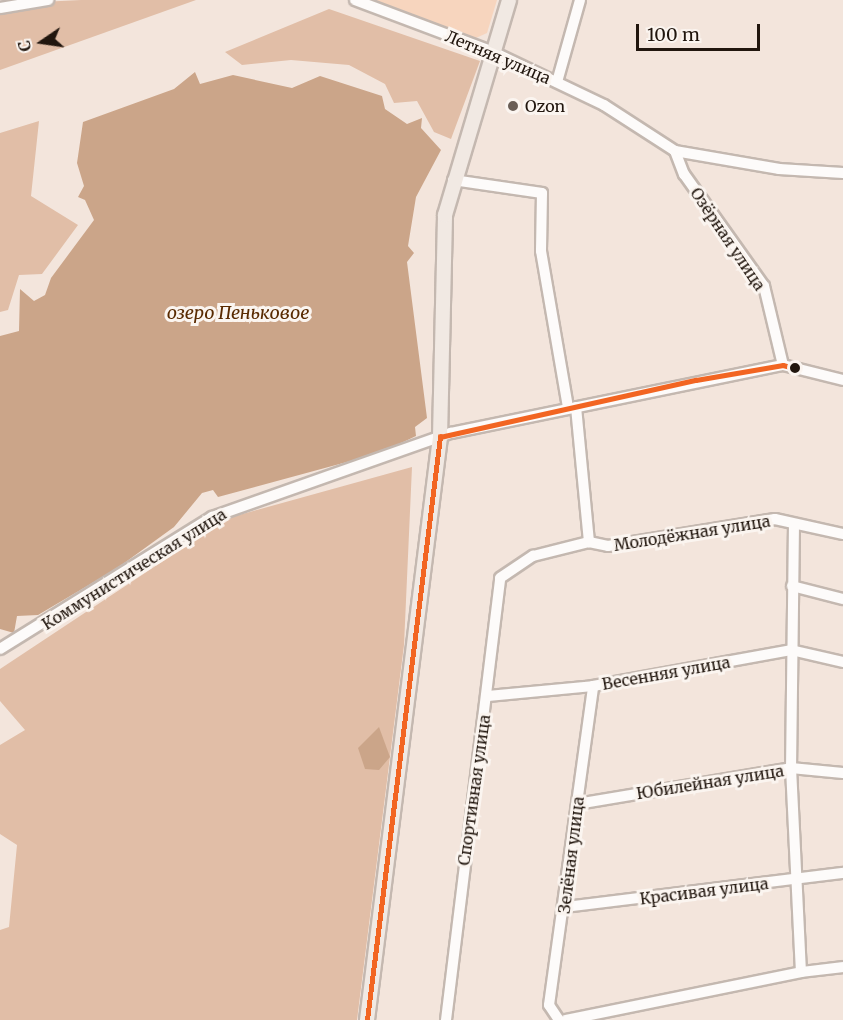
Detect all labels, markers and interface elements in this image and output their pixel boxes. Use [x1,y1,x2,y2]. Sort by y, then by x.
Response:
north arrow [12,12,72,72]
scale bar [639,12,764,50]
text: 100 m [647,23,700,46]
street label: Летняя улица [443,26,553,88]
text: С [14,39,35,53]
place label: Ozon [525,96,565,116]
marker: Ozon [506,99,520,113]
street label: Озёрная улица [687,184,769,294]
water label: озеро Пеньковое [167,302,309,324]
unlabelled marker [789,362,801,374]
street label: Коммунистическая улица [38,504,230,634]
street label: Молодёжная улица [612,511,772,555]
street label: Весенняя улица [600,652,732,694]
street label: Спортивная улица [454,713,494,867]
street label: Юбилейная улица [635,761,785,803]
street label: Зелёная улица [554,795,588,915]
street label: Красивая улица [639,874,769,908]

